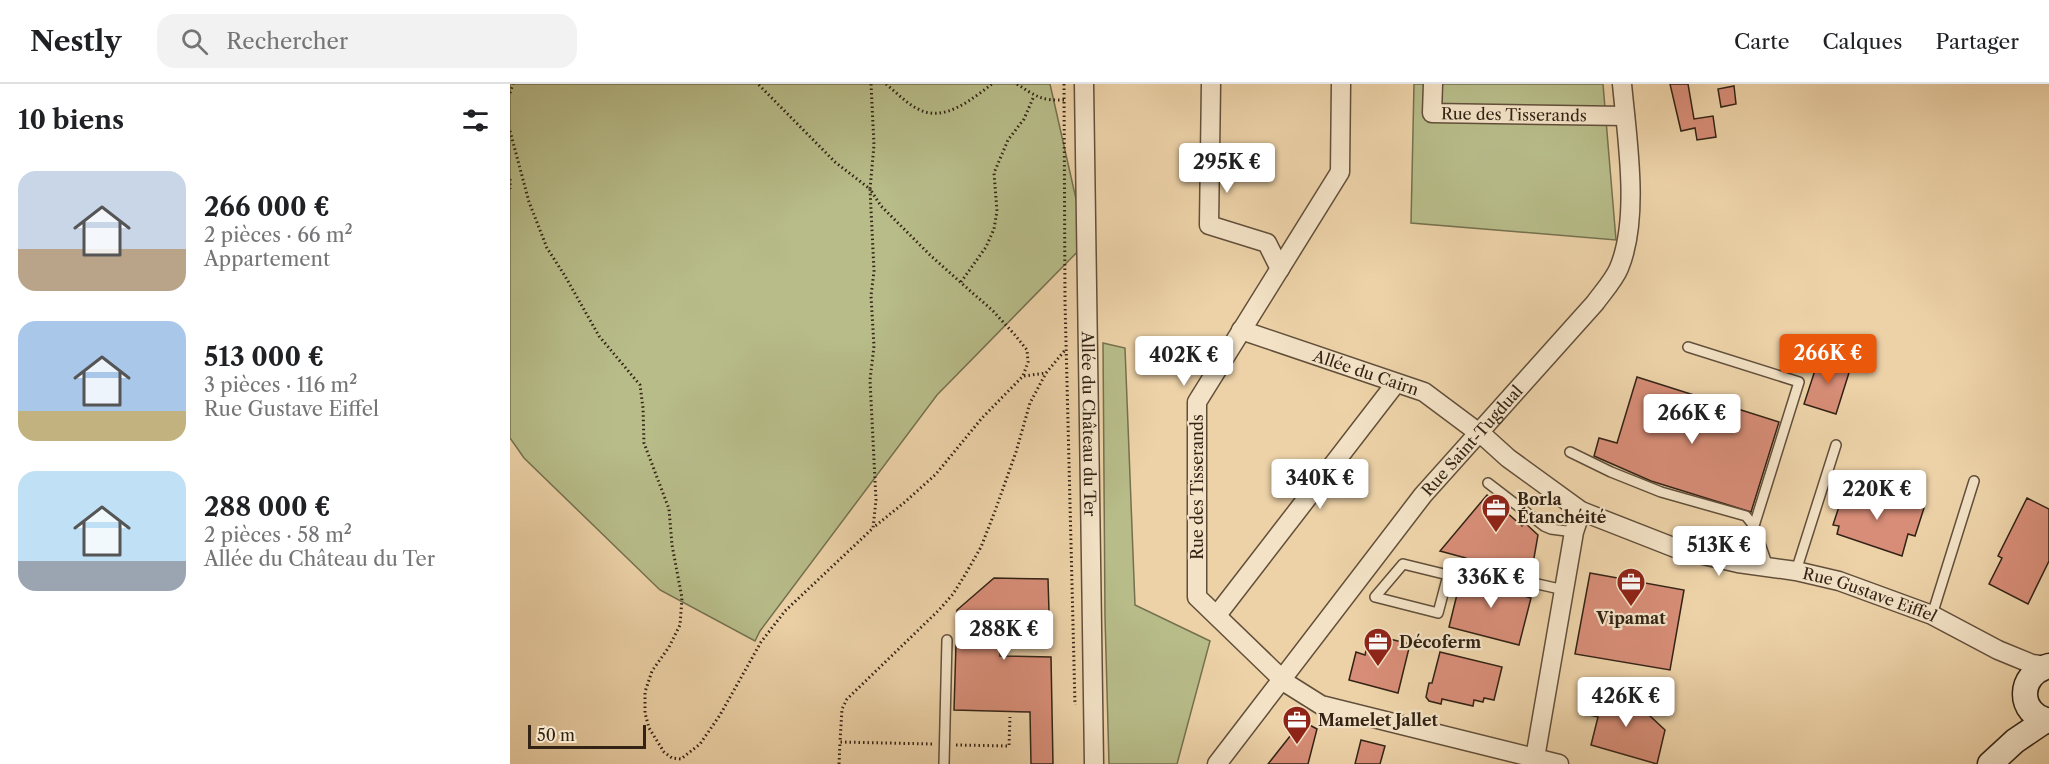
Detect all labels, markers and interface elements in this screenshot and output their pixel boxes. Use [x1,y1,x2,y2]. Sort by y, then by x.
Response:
search box [157,14,577,68]
text: Nestly [30,24,121,58]
icon: search [178,25,211,58]
text: Rechercher [226,28,348,55]
text: Carte [1734,29,1789,54]
text: Calques [1822,29,1902,54]
text: Partager [1935,29,2019,54]
street label: Rue des Tisserands [1441,103,1587,125]
text: 10 biens [18,104,124,136]
icon: filters [459,104,492,137]
pin: 295K € [1178,143,1276,194]
text: 295K € [1193,150,1261,174]
text: 266 000 € [204,191,330,223]
icon: home [66,195,138,267]
text: 2 pièces · 66 m² [204,223,353,247]
text: Appartement [204,247,330,271]
street label: Allée du Château du Ter [1078,330,1100,517]
pin: 266K € [1779,334,1877,385]
pin: 402K € [1135,336,1233,387]
text: 513 000 € [204,341,324,373]
text: 266K € [1794,341,1862,365]
text: 402K € [1149,343,1219,367]
icon: home [66,345,138,417]
street label: Allée du Cairn [1310,345,1421,399]
text: 3 pièces · 116 m² [204,373,357,397]
street label: Rue Saint-Tugdual [1417,381,1527,500]
pin: 266K € [1643,394,1741,445]
text: Rue Gustave Eiffel [204,397,379,421]
text: 266K € [1658,401,1726,425]
street label: Rue des Tisserands [1187,414,1207,560]
pin: 340K € [1271,459,1369,510]
text: 340K € [1285,466,1355,490]
pin: 220K € [1828,470,1926,521]
text: 220K € [1842,477,1912,501]
place label: Borla Étanchéité [1517,489,1607,527]
text: 288 000 € [204,491,331,523]
office icon: Borla Étanchéité [1480,492,1512,534]
icon: home [66,495,138,567]
text: 2 pièces · 58 m² [204,523,352,547]
pin: 513K € [1670,526,1768,577]
text: 513K € [1687,533,1751,557]
text: Allée du Château du Ter [204,547,435,571]
pin: 336K € [1442,558,1540,609]
street label: Rue Gustave Eiffel [1801,563,1941,626]
text: 336K € [1457,565,1525,589]
office icon: Vipamat [1615,566,1647,608]
place label: Vipamat [1595,608,1666,628]
pin: 288K € [955,610,1053,661]
text: 288K € [969,617,1039,641]
office icon: Décoferm [1362,626,1394,668]
place label: Décoferm [1399,632,1481,652]
pin: 426K € [1577,677,1675,728]
text: 426K € [1592,684,1660,708]
office icon: Mamelet Jallet [1281,704,1313,746]
place label: Mamelet Jallet [1318,710,1438,730]
scale bar [528,722,646,750]
text: 50 m [537,725,575,745]

